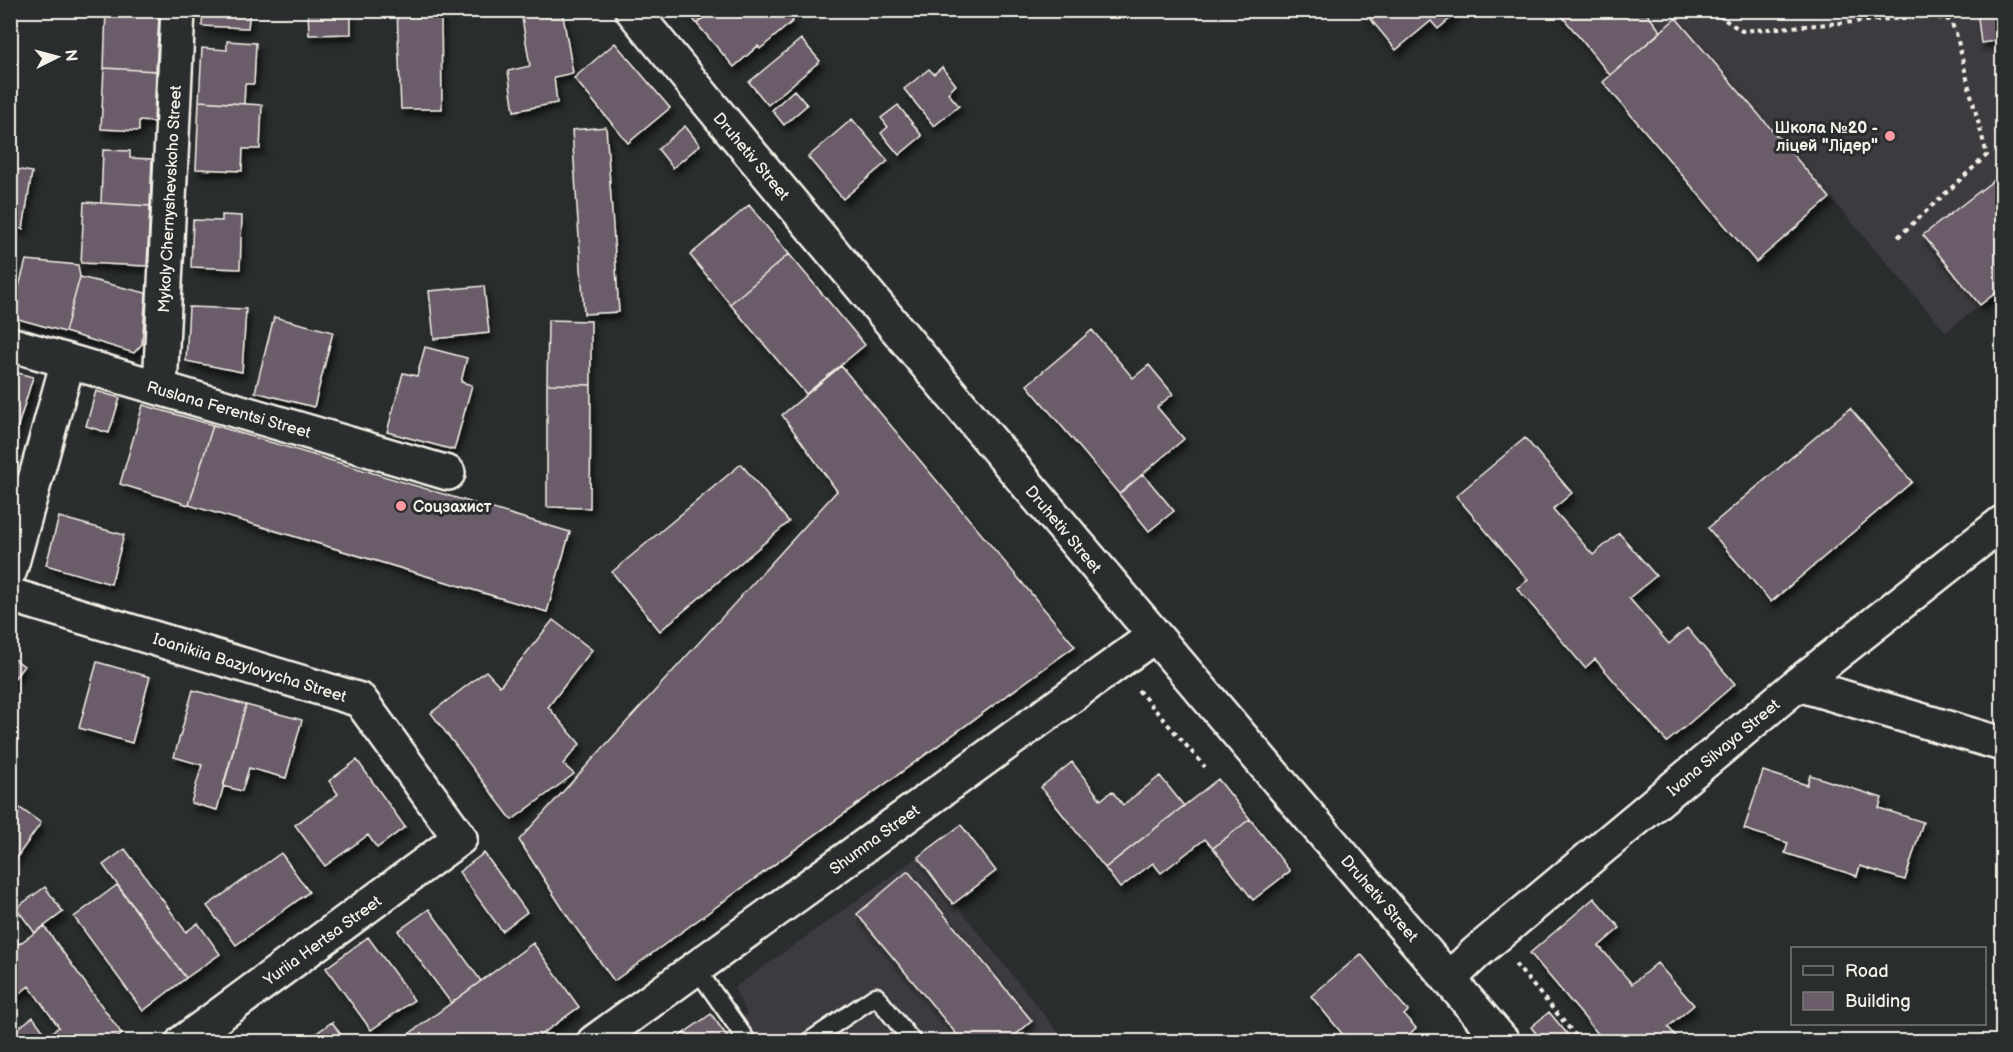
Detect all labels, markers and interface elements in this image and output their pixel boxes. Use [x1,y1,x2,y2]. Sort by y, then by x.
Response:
north arrow [27,27,87,87]
text: N [60,49,81,63]
street label: Mykoly Chernyshevskoho Street [155,85,186,313]
street label: Druhetiv Street [709,109,793,205]
place label: Школа №20 - ліцей "Лідер" [1775,119,1878,156]
marker: Школа №20 - ліцей "Лідер" [1883,129,1897,143]
street label: Ruslana Ferentsi Street [144,378,313,443]
street label: Druhetiv Street [1021,482,1105,578]
place label: Соцзахист [413,498,492,517]
marker: Соцзахист [394,499,408,513]
street label: Ioanikiia Bazylovycha Street [151,630,349,707]
street label: Ivana Silvaya Street [1664,696,1784,801]
street label: Shumna Street [826,801,924,879]
street label: Druhetiv Street [1336,852,1422,946]
street label: Yuriia Hertsa Street [259,892,386,991]
legend [1791,947,1986,1025]
text: Road [1845,961,1889,982]
text: Building [1845,991,1911,1012]

